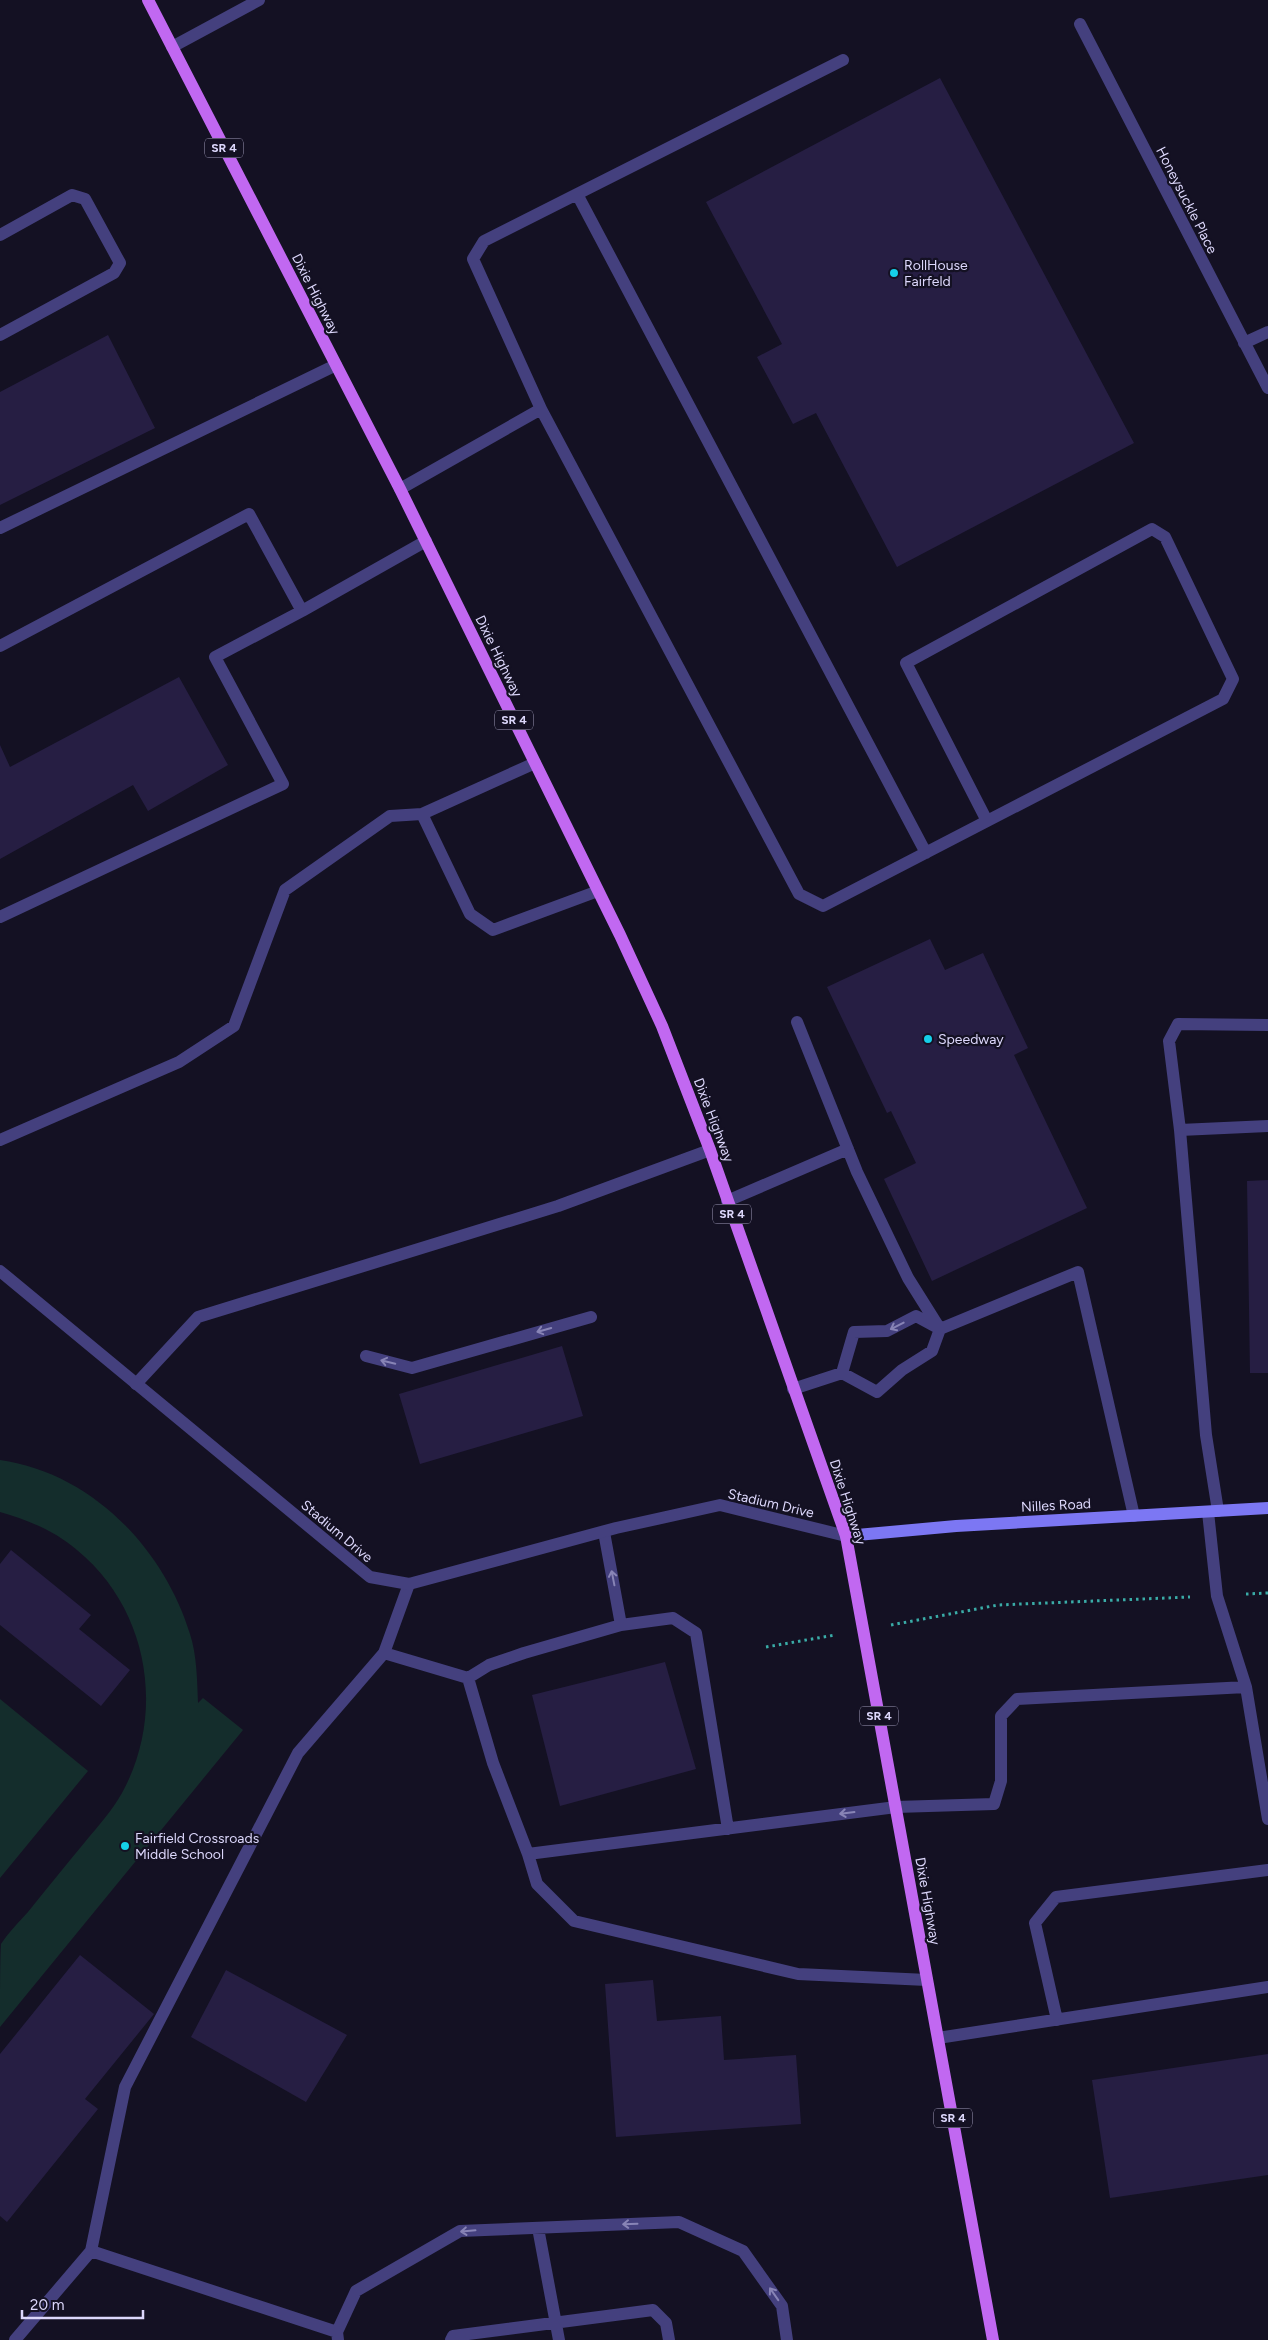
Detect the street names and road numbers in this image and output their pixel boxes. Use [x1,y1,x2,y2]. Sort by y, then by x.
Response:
road number: SR 4 [205,138,243,158]
street label: Honeysuckle Place [1152,144,1221,257]
street label: Dixie Highway [288,251,344,338]
street label: Dixie Highway [471,613,526,700]
road number: SR 4 [495,710,533,730]
street label: Dixie Highway [690,1076,738,1165]
road number: SR 4 [713,1204,751,1224]
street label: Dixie Highway [826,1457,870,1548]
street label: Stadium Drive [726,1485,816,1522]
street label: Nilles Road [1021,1495,1091,1516]
street label: Stadium Drive [298,1497,376,1566]
road number: SR 4 [860,1706,898,1725]
street label: Dixie Highway [911,1856,944,1947]
road number: SR 4 [934,2108,972,2128]

